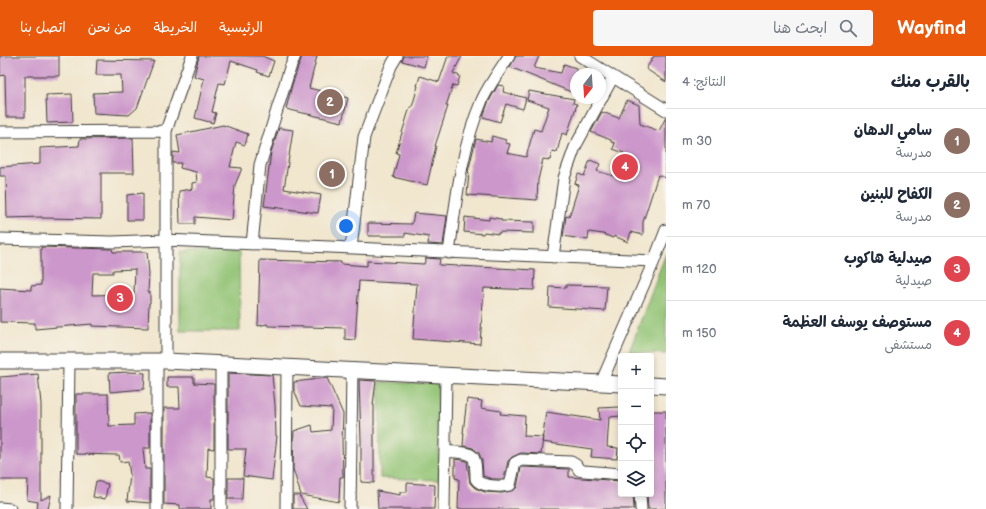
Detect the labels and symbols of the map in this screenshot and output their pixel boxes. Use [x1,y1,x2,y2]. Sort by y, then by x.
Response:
north arrow [570,68,606,104]
pin: 2 [317,87,343,117]
pin: 4 [612,152,638,182]
pin: 1 [319,159,345,189]
your location [336,216,356,236]
pin: 3 [107,283,133,313]

